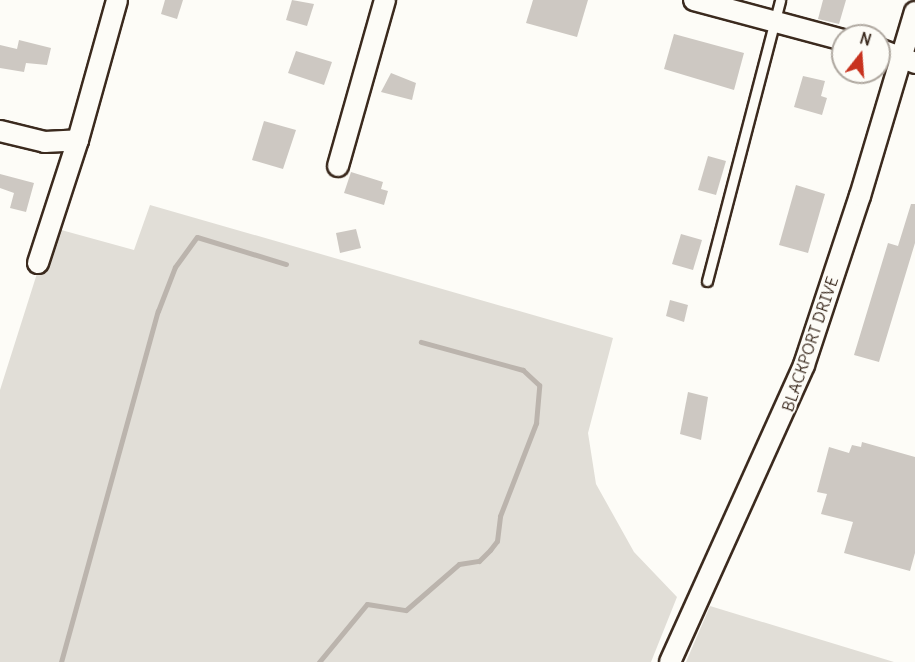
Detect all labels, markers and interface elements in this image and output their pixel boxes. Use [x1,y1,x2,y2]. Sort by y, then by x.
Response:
north arrow [831,24,891,84]
text: N [857,28,874,50]
street label: BLACKPORT DRIVE [778,274,842,414]

